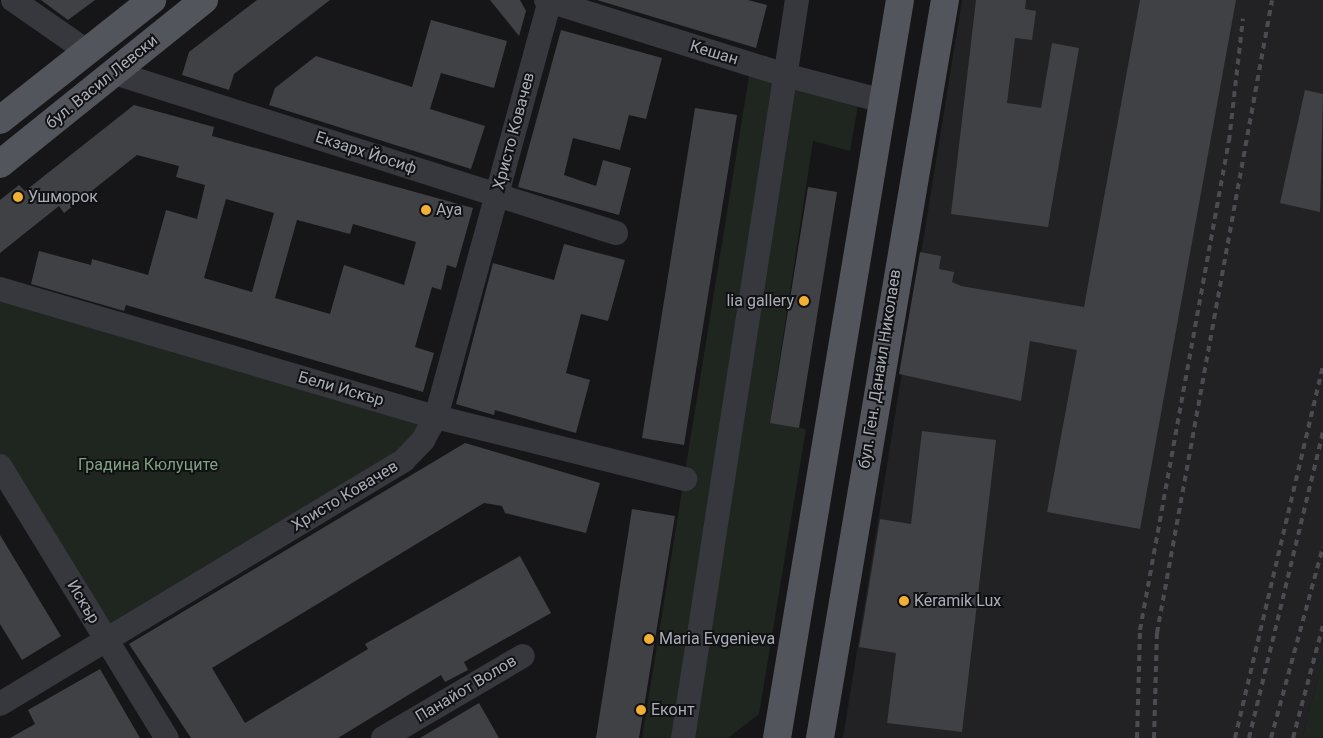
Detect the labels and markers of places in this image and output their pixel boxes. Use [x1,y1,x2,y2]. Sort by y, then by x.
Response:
place label: Ушморок [28,187,98,207]
marker: Ушморок [12,191,24,203]
place label: Aya [436,200,462,220]
marker: Aya [420,204,432,216]
place label: lia gallery [726,291,794,311]
marker: lia gallery [798,295,810,307]
place label: Keramik Lux [914,591,1001,611]
marker: Keramik Lux [898,595,910,607]
place label: Maria Evgenieva [659,629,775,649]
marker: Maria Evgenieva [643,633,655,645]
place label: Еконт [651,700,695,720]
marker: Еконт [635,704,647,716]

